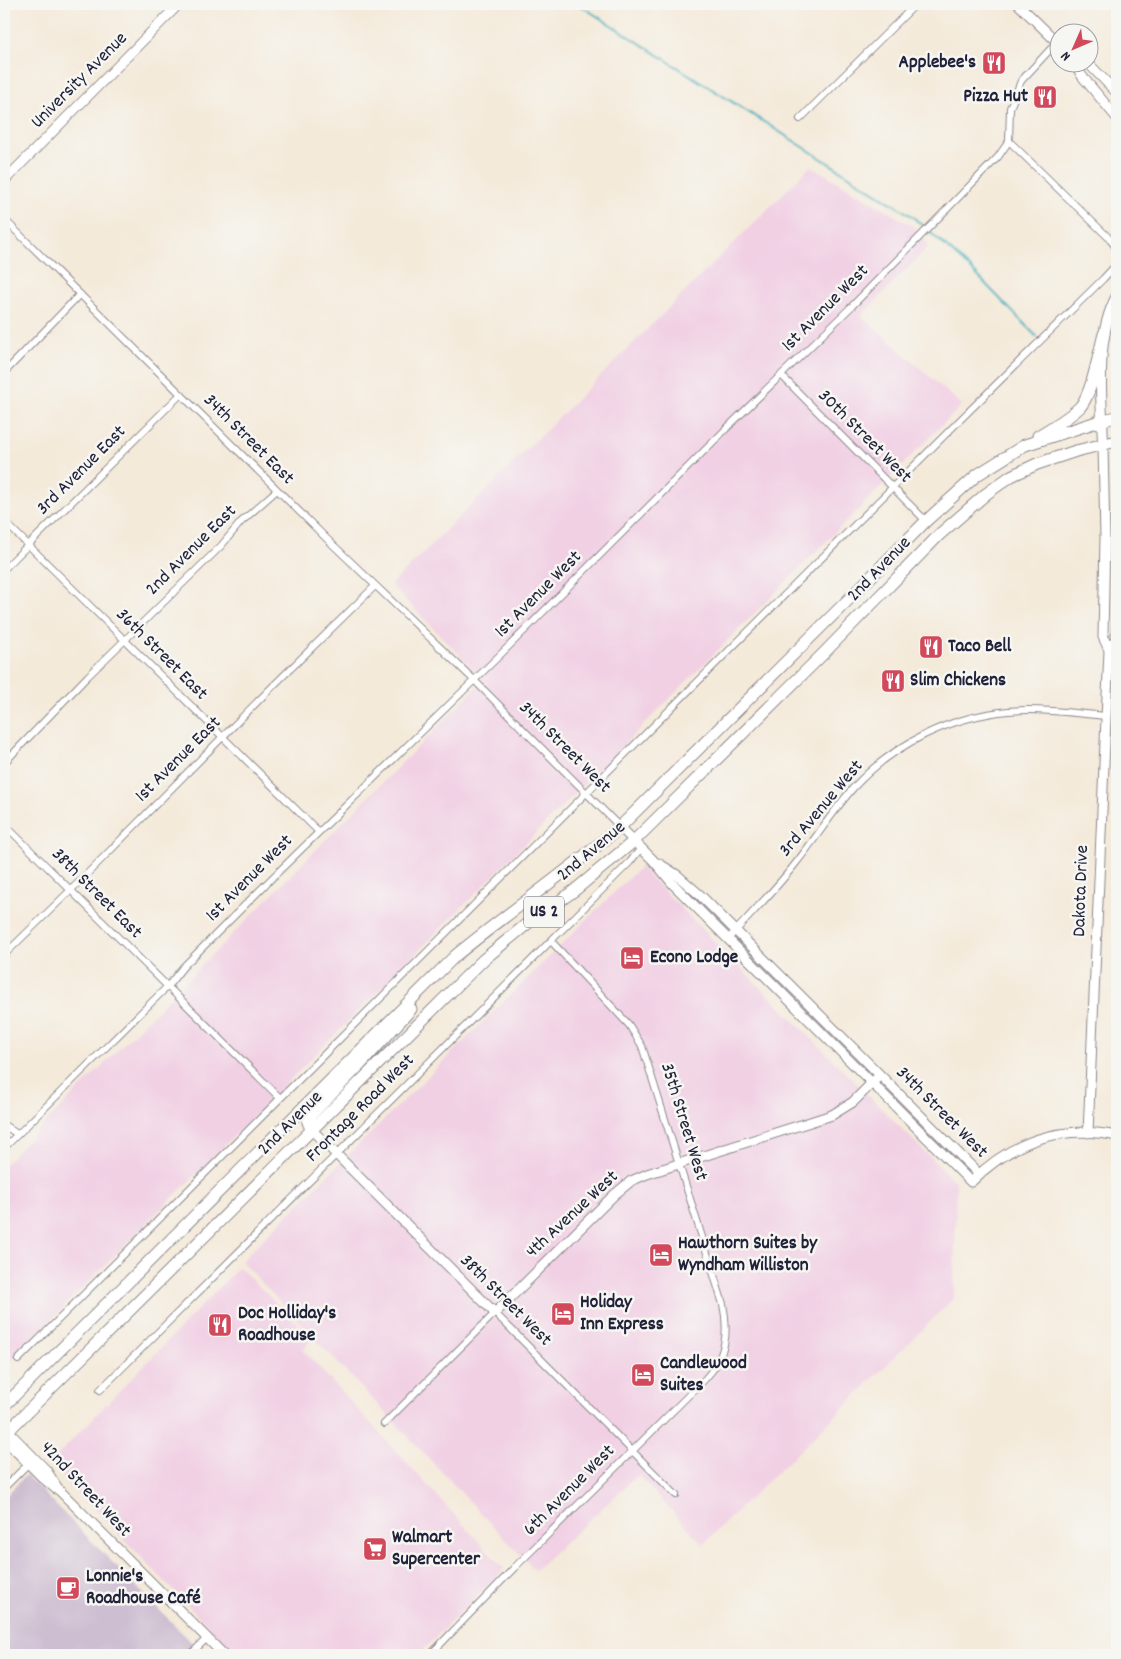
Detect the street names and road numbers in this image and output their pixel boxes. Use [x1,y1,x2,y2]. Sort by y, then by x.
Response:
street label: University Avenue [25,26,135,136]
street label: 1st Avenue West [776,259,876,359]
street label: 30th Street West [811,384,917,490]
street label: 34th Street East [196,388,300,492]
street label: 3rd Avenue East [31,420,133,522]
street label: 2nd Avenue East [140,499,244,603]
street label: 2nd Avenue [842,531,918,609]
street label: 1st Avenue West [489,545,589,645]
street label: 36th Street East [109,603,213,707]
street label: 34th Street West [512,696,616,800]
street label: 1st Avenue East [130,711,228,809]
street label: 3rd Avenue West [773,755,871,863]
street label: 2nd Avenue [552,815,632,889]
street label: 1st Avenue West [200,829,300,929]
street label: 38th Street East [44,842,148,946]
street label: Dakota Drive [1067,845,1097,937]
road number: US 2 [524,896,564,928]
street label: Frontage Road West [301,1049,421,1169]
street label: 35th Street West [652,1060,714,1184]
street label: 34th Street West [889,1061,993,1165]
street label: 2nd Avenue [252,1085,330,1163]
street label: 4th Avenue West [520,1165,626,1265]
street label: 38th Street West [453,1249,557,1353]
street label: 42nd Street West [33,1436,137,1544]
street label: 6th Avenue West [518,1439,622,1543]

